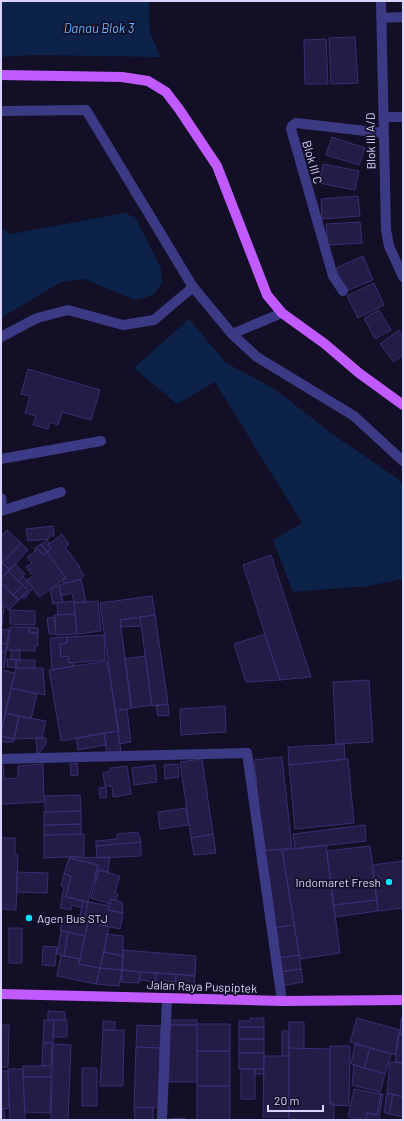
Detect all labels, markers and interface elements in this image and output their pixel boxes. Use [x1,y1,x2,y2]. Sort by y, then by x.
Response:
water label: Danau Blok 3 [64,20,135,36]
street label: Blok III A/D [363,113,377,169]
street label: Blok III C [300,139,326,185]
place label: Indomaret Fresh [295,875,381,889]
marker: Indomaret Fresh [384,877,394,887]
place label: Agen Bus STJ [37,911,108,925]
marker: Agen Bus STJ [24,913,34,923]
street label: Jalan Raya Puspiptek [147,977,257,995]
scale bar [268,1087,323,1113]
text: 20 m [274,1093,300,1107]

